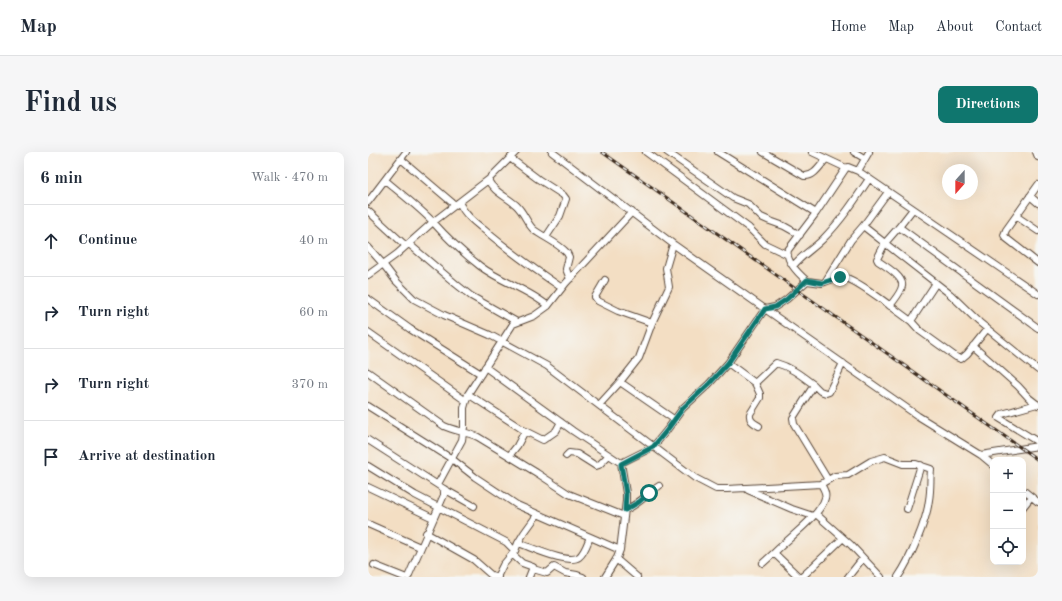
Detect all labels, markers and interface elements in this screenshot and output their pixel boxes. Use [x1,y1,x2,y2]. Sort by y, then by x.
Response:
text: Map [20,18,57,37]
text: Home [831,20,866,34]
text: Map [888,20,914,34]
text: About [936,20,973,34]
text: Contact [995,20,1042,34]
button: Directions [938,86,1038,123]
text: Find us [24,90,117,118]
north arrow [942,164,978,200]
text: 6 min [40,170,83,187]
text: Walk · 470 m [251,171,328,184]
icon: ahead [40,230,62,252]
text: Continue [78,233,137,248]
text: 40 m [299,234,328,247]
route end [831,268,849,286]
icon: right [40,302,62,324]
text: Turn right [78,305,149,320]
text: 60 m [299,306,328,319]
icon: right [40,374,62,396]
text: Turn right [78,377,149,392]
text: 370 m [291,378,328,391]
icon: arrive [40,446,62,468]
text: Arrive at destination [78,449,216,464]
map controls [990,457,1026,565]
button: + [990,457,1026,493]
route start [640,484,658,502]
button: − [990,493,1026,529]
button: locate [990,529,1026,565]

